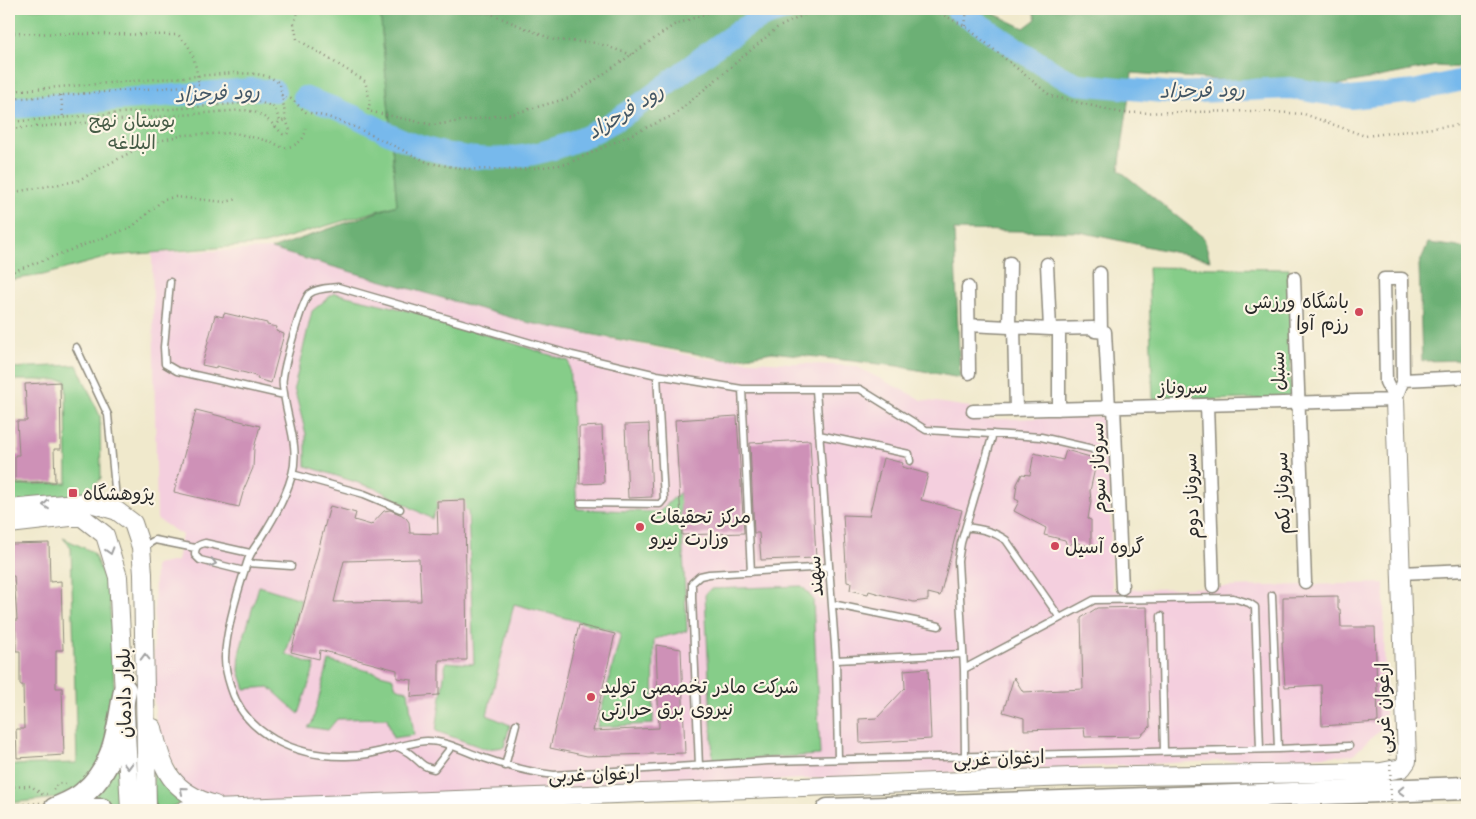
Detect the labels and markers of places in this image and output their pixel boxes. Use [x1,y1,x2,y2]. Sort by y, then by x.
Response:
place label: باشگاه ورزشی رزم آوا [1244,289,1349,338]
marker: باشگاه ورزشی رزم آوا [1353,306,1365,318]
place label: پژوهشگاه [83,481,155,506]
marker: پژوهشگاه [67,487,79,499]
place label: مرکز تحقیقات وزارت نیرو [648,504,751,551]
marker: مرکز تحقیقات وزارت نیرو [634,521,646,533]
place label: گروه آسیل [1065,534,1144,559]
marker: گروه آسیل [1049,540,1061,552]
place label: شرکت مادر تخصصی تولید نیروی برق حرارتی [601,674,799,721]
marker: شرکت مادر تخصصی تولید نیروی برق حرارتی [585,691,597,703]

